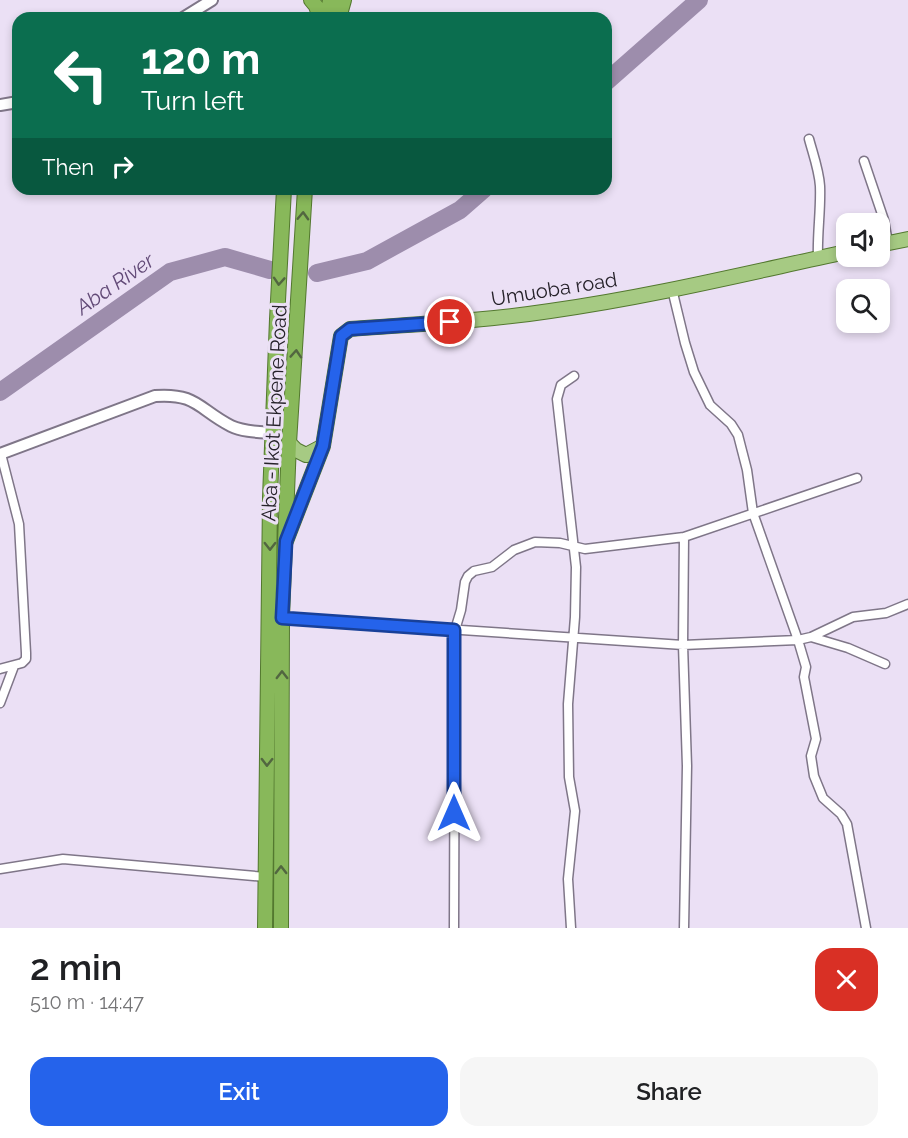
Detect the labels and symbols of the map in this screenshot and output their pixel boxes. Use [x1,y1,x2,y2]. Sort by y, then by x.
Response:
one-way arrow [297,212,310,221]
water label: Aba River [70,247,159,320]
street label: Umuoba road [489,267,619,311]
one-way arrow [273,276,286,286]
pin [424,296,475,347]
street label: Aba - Ikot Ekpene Road [256,304,292,522]
one-way arrow [289,349,302,358]
one-way arrow [264,541,276,550]
one-way arrow [276,670,288,679]
one-way arrow [261,757,274,766]
position arrow [422,781,486,845]
one-way arrow [275,865,287,874]

